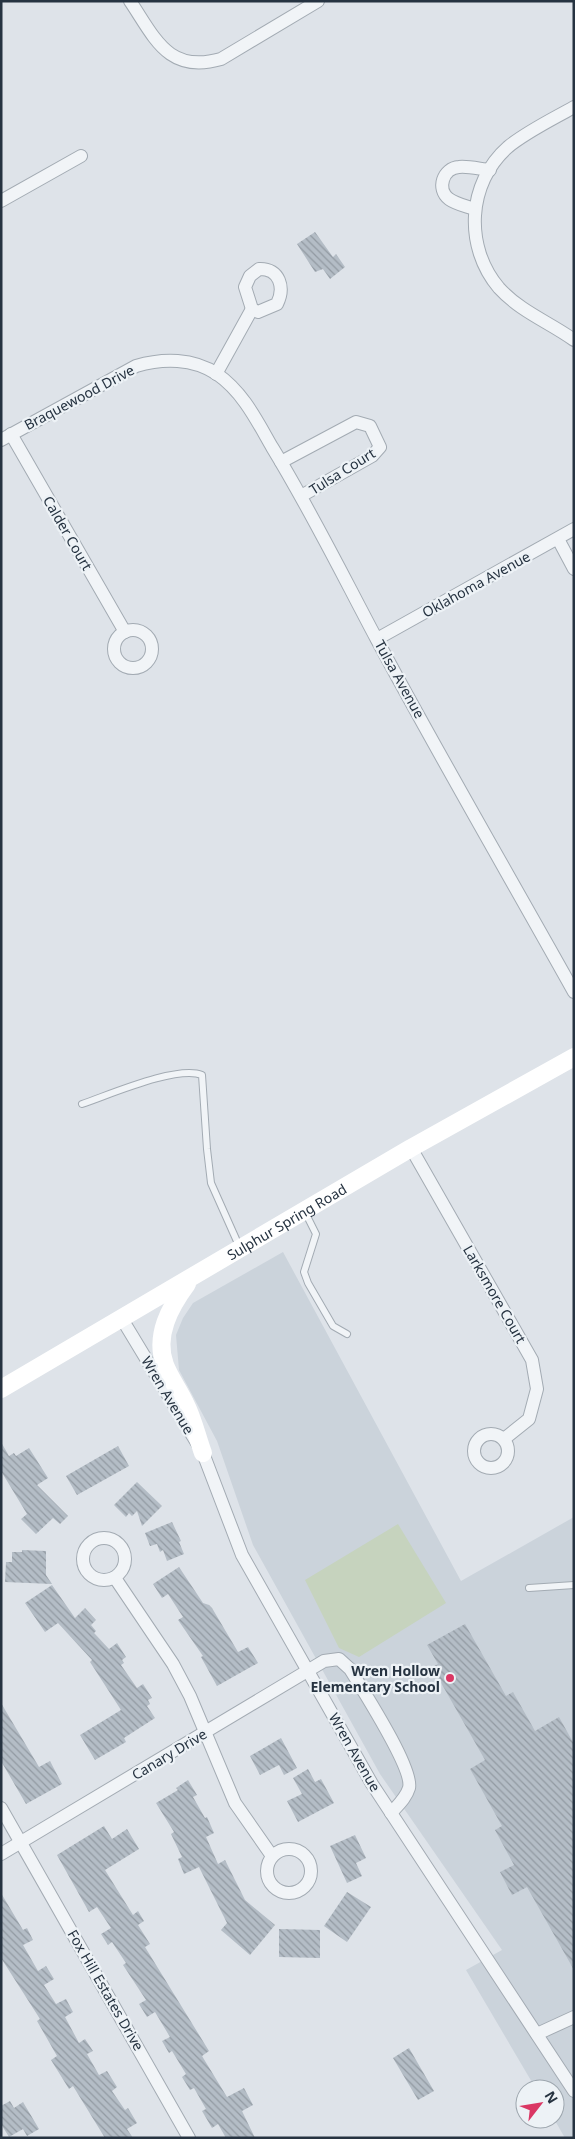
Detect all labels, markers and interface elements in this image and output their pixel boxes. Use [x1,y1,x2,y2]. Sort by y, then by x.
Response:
street label: Braquewood Drive [21,360,137,434]
street label: Tulsa Court [305,443,379,499]
street label: Calder Court [39,492,97,574]
street label: Oklahoma Avenue [419,546,533,622]
street label: Tulsa Avenue [371,636,429,722]
street label: Sulphur Spring Road [223,1179,350,1264]
street label: Larksmore Court [459,1241,531,1347]
street label: Wren Avenue [137,1353,199,1438]
place label: Wren Hollow Elementary School [310,1661,440,1696]
marker: Wren Hollow Elementary School [444,1672,456,1684]
street label: Wren Avenue [325,1709,385,1795]
street label: Canary Drive [128,1724,210,1784]
street label: Fox Hill Estates Drive [64,1926,148,2054]
north arrow [515,2079,565,2129]
text: N [540,2087,563,2107]

